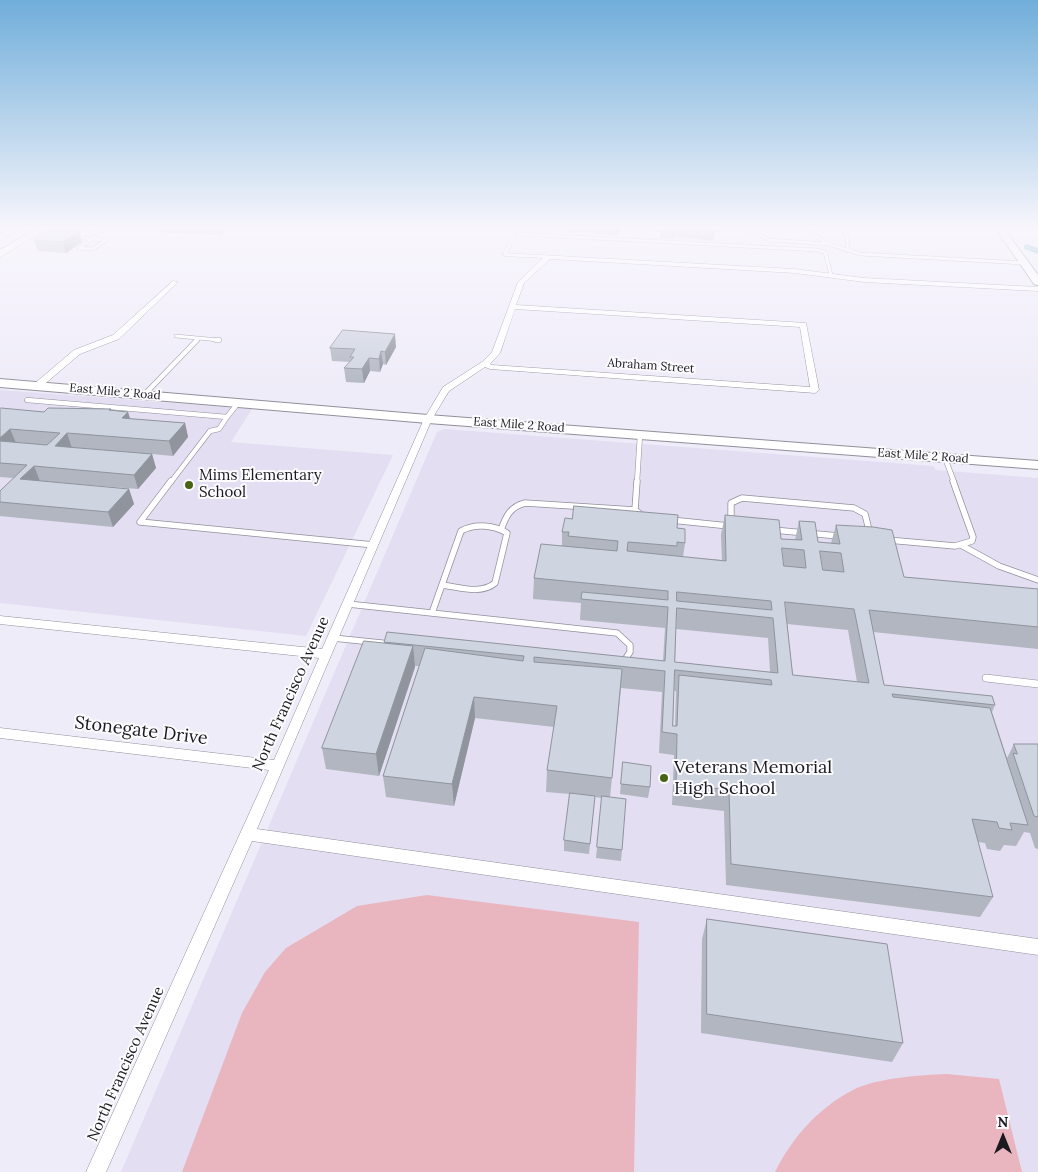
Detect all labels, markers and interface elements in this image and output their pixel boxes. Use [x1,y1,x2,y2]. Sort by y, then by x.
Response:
street label: Abraham Street [607,356,695,376]
street label: East Mile 2 Road [69,381,161,403]
street label: East Mile 2 Road [473,415,565,435]
street label: East Mile 2 Road [877,446,969,466]
place label: Mims Elementary School [199,467,322,502]
marker: Mims Elementary School [183,479,195,491]
street label: North Francisco Avenue [249,614,333,774]
street label: Stonegate Drive [73,712,209,750]
place label: Veterans Memorial High School [674,757,832,800]
marker: Veterans Memorial High School [658,772,670,784]
street label: North Francisco Avenue [84,984,168,1144]
north arrow [978,1112,1028,1162]
text: N [998,1113,1008,1131]

